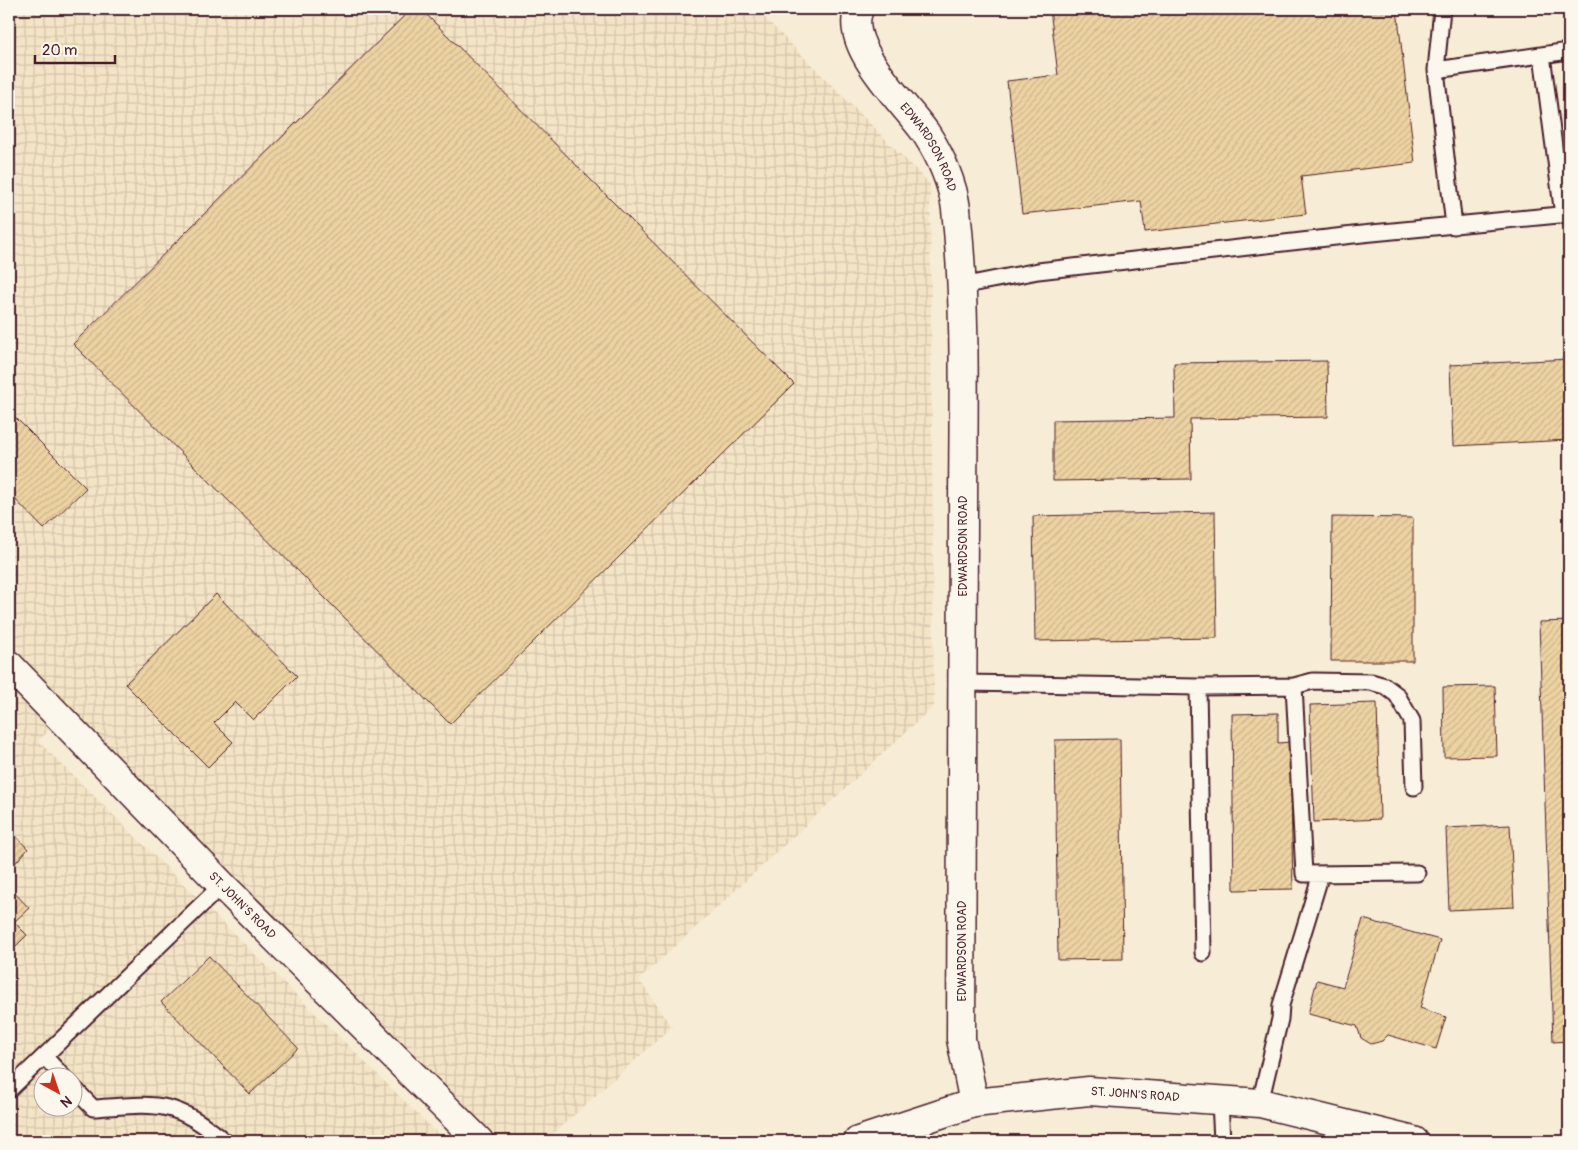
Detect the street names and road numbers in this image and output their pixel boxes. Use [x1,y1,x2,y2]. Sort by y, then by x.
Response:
street label: EDWARDSON ROAD [897,100,960,194]
street label: EDWARDSON ROAD [956,495,971,596]
street label: ST. JOHN'S ROAD [206,868,280,942]
street label: EDWARDSON ROAD [955,900,970,1001]
street label: ST. JOHN'S ROAD [1090,1084,1181,1105]

